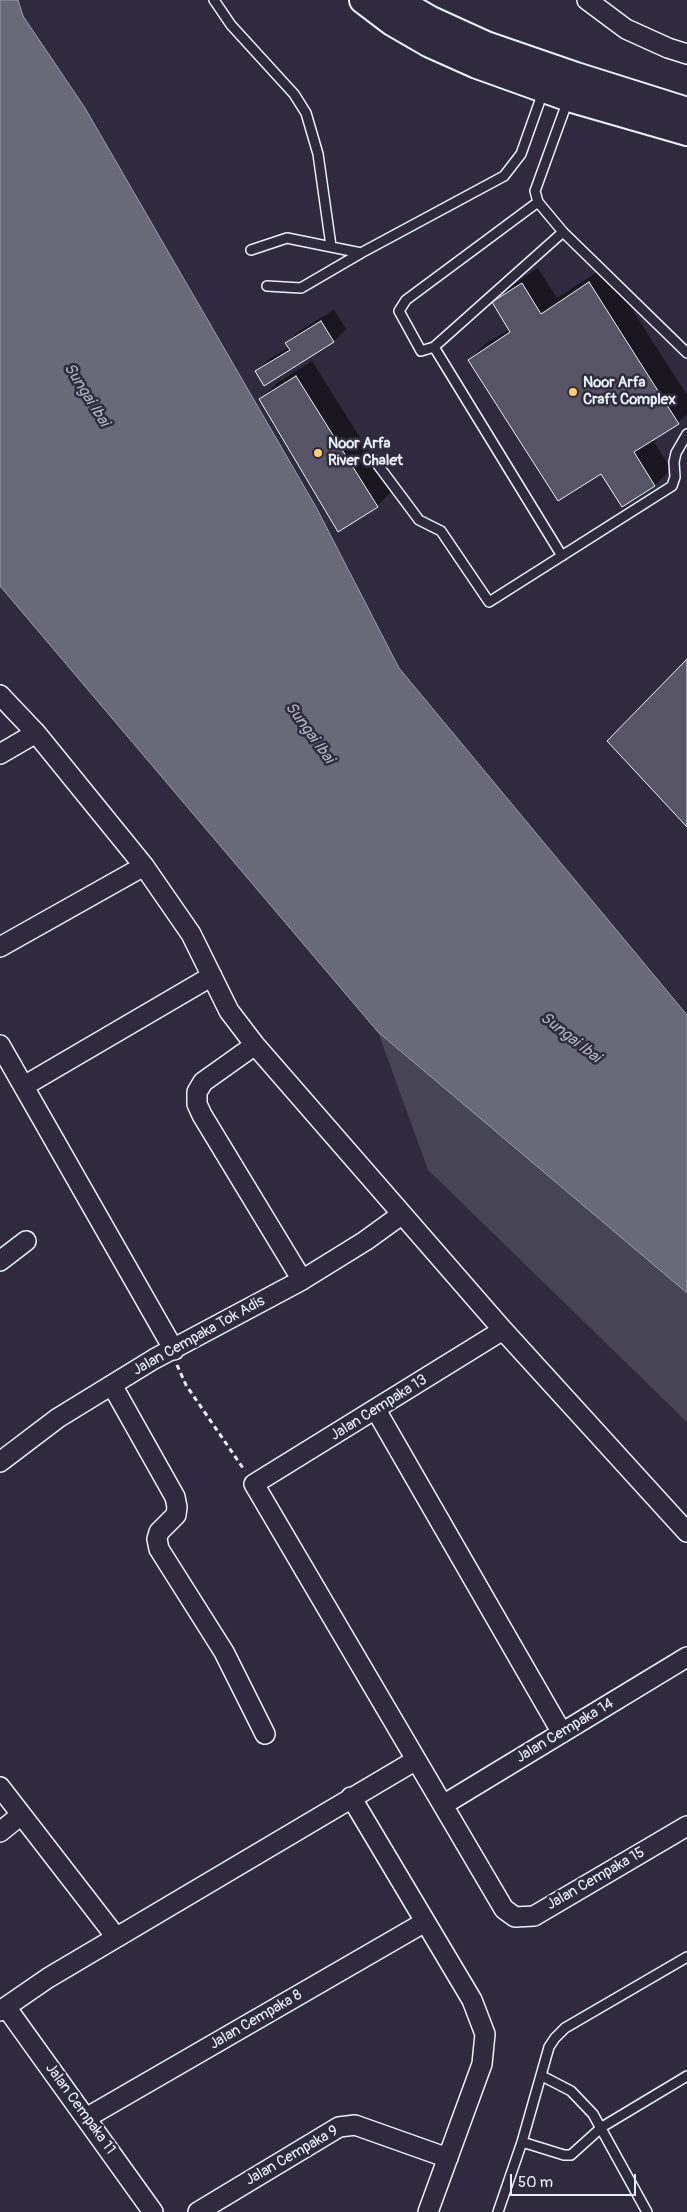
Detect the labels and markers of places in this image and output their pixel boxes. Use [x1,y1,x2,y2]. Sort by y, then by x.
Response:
place label: Noor Arfa Craft Complex [583,374,676,409]
marker: Noor Arfa Craft Complex [567,386,579,398]
place label: Noor Arfa River Chalet [328,435,403,470]
marker: Noor Arfa River Chalet [312,447,324,459]

